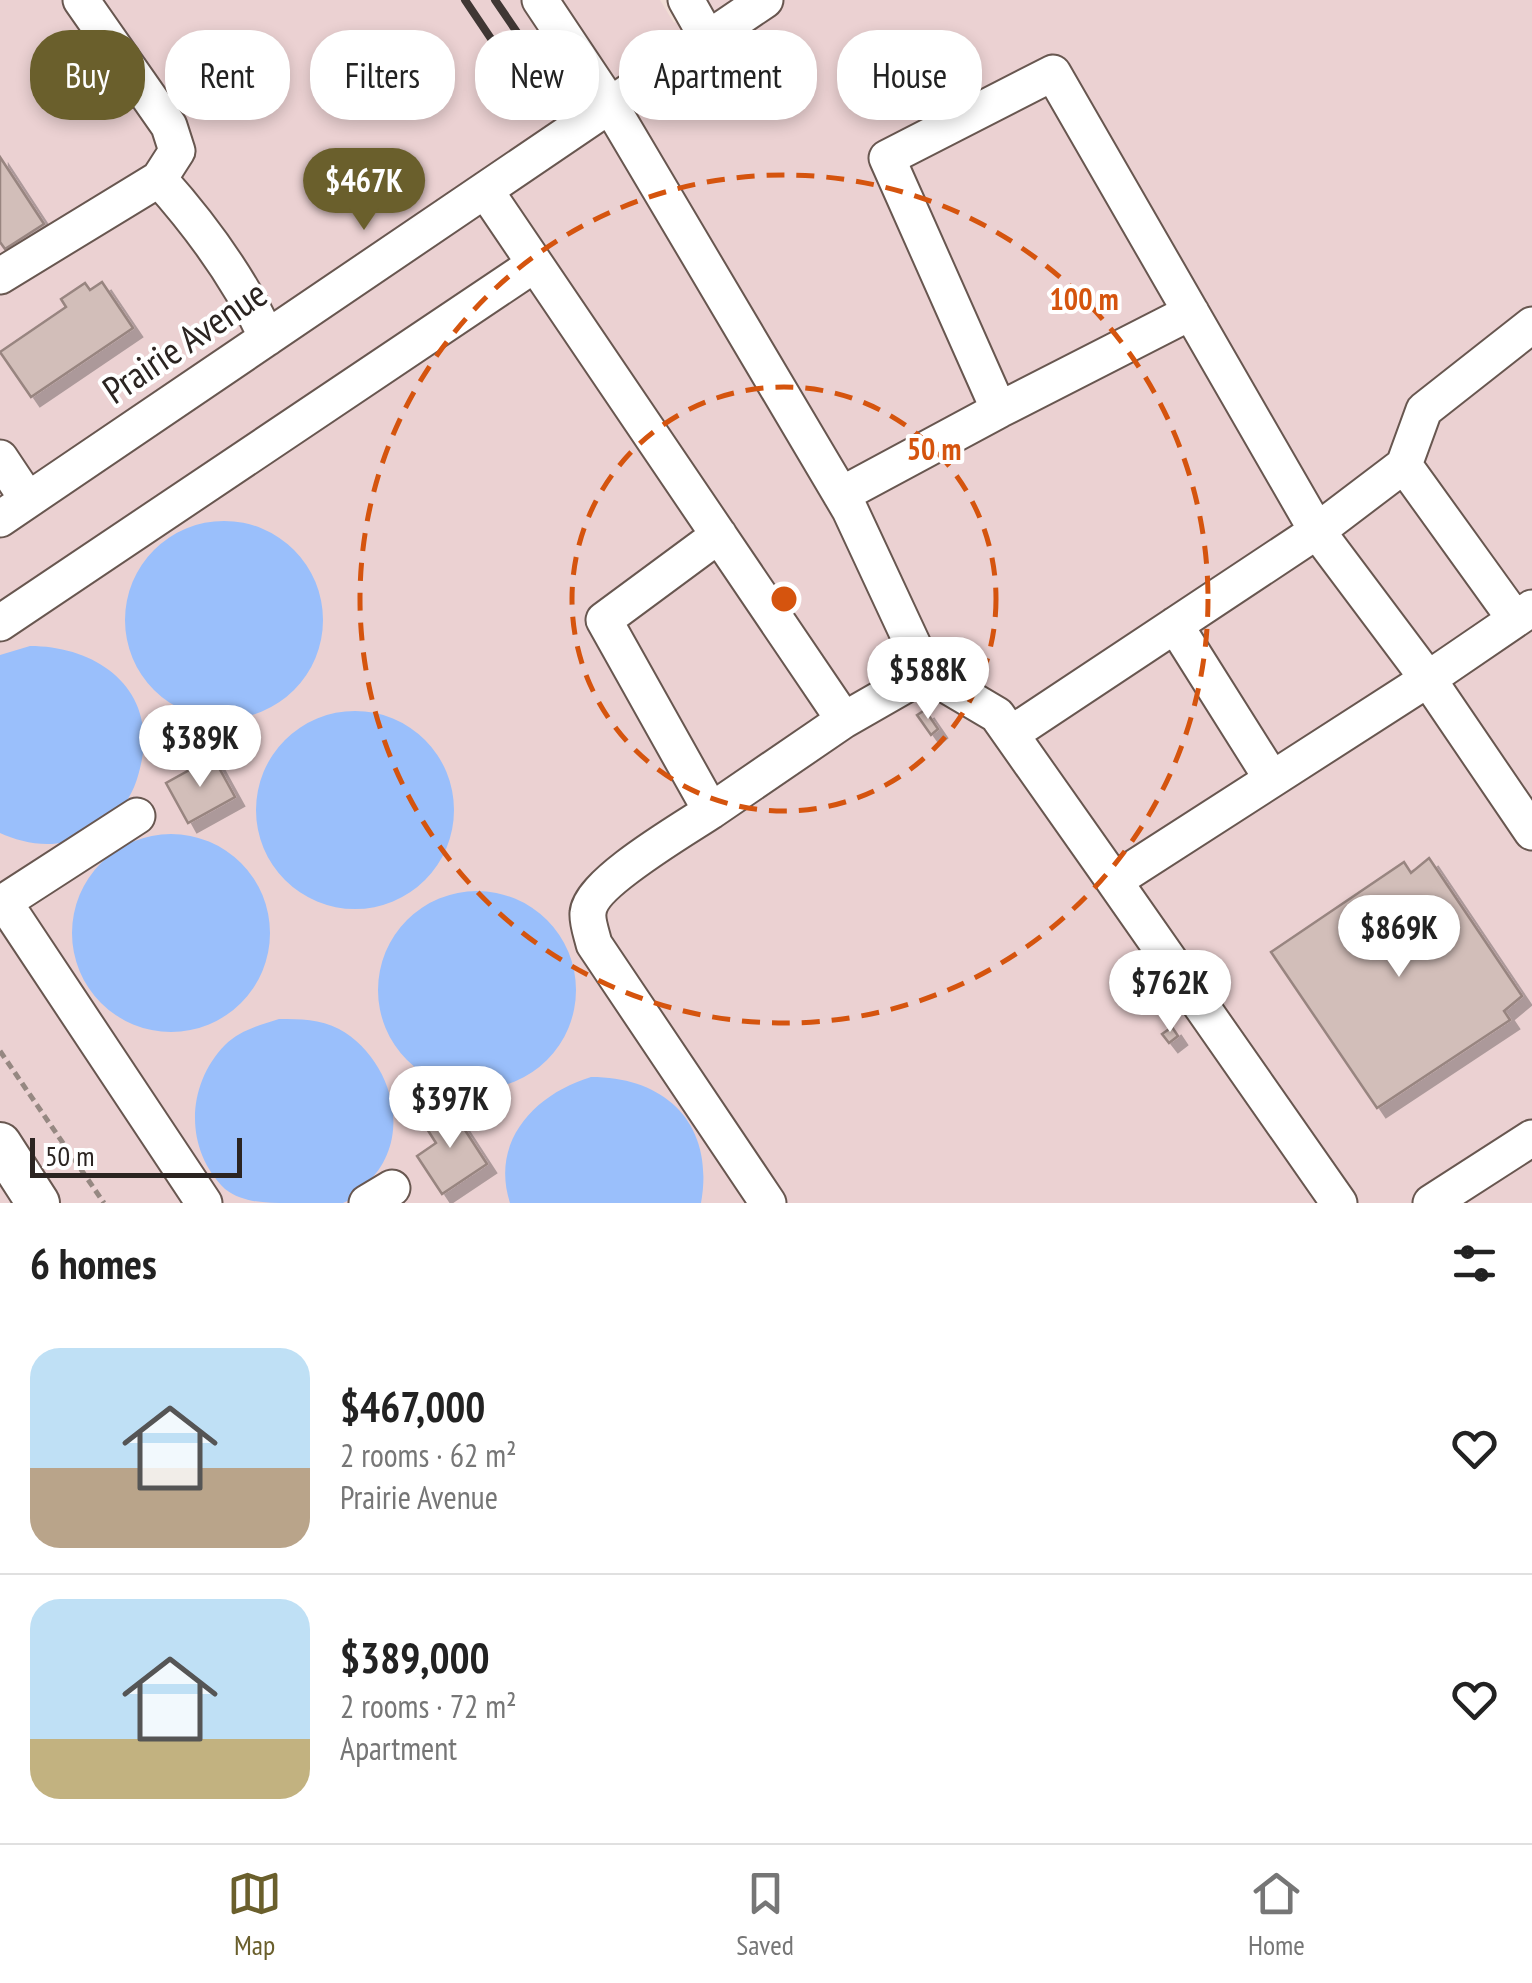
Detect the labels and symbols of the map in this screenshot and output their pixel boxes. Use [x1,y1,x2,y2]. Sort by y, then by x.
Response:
pin: $467K [294,148,434,233]
street label: Prairie Avenue [93,268,276,413]
text: 100 m [1049,279,1119,318]
text: 50 m [907,429,961,468]
centre of rings [766,581,802,617]
pin: $588K [858,637,998,722]
pin: $389K [130,705,270,790]
pin: $869K [1329,895,1469,980]
pin: $762K [1100,950,1240,1035]
pin: $397K [380,1066,520,1151]
scale bar [30,1133,242,1178]

